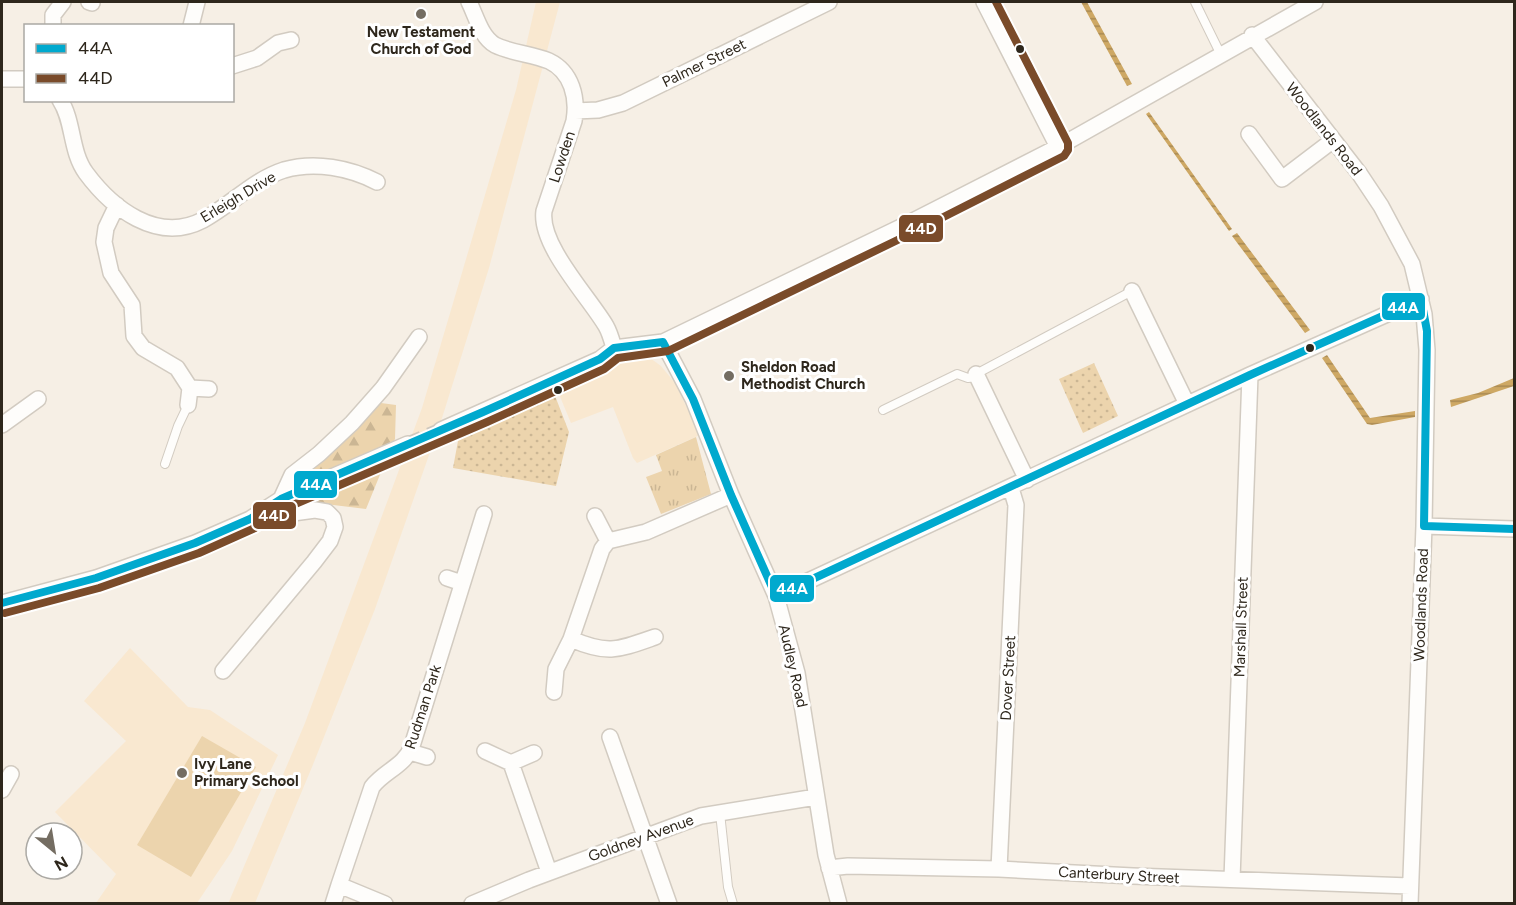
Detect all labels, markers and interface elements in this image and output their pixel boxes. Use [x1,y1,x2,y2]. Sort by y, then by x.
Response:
marker: New Testament Church of God [414,7,428,21]
place label: New Testament Church of God [367,23,475,58]
legend [24,24,234,102]
street label: Palmer Street [659,35,749,91]
text: 44A [78,37,113,59]
unlabelled marker [1014,43,1026,55]
text: 44D [78,67,113,89]
street label: Woodlands Road [1282,79,1366,179]
street label: Lowden [545,129,579,185]
street label: Erleigh Drive [197,168,279,226]
line badge: 44D [898,214,944,243]
text: 44D [905,219,937,238]
line badge: 44A [1381,292,1426,321]
text: 44A [1387,298,1419,317]
unlabelled marker [1304,342,1316,354]
place label: Sheldon Road Methodist Church [741,358,865,393]
marker: Sheldon Road Methodist Church [722,369,736,383]
unlabelled marker [552,384,564,396]
line badge: 44A [293,470,338,499]
text: 44A [300,475,332,494]
line badge: 44D [252,501,297,530]
text: 44D [258,506,290,525]
street label: Woodlands Road [1410,548,1432,662]
line badge: 44A [769,574,815,603]
street label: Marshall Street [1230,576,1252,678]
text: 44A [776,579,808,598]
street label: Audley Road [775,623,811,709]
street label: Dover Street [997,635,1019,721]
street label: Rudman Park [401,662,445,751]
place label: Ivy Lane Primary School [194,755,299,790]
marker: Ivy Lane Primary School [175,766,189,780]
street label: Goldney Avenue [586,811,696,865]
north arrow [24,821,84,881]
text: N [51,852,71,875]
street label: Canterbury Street [1058,863,1180,887]

